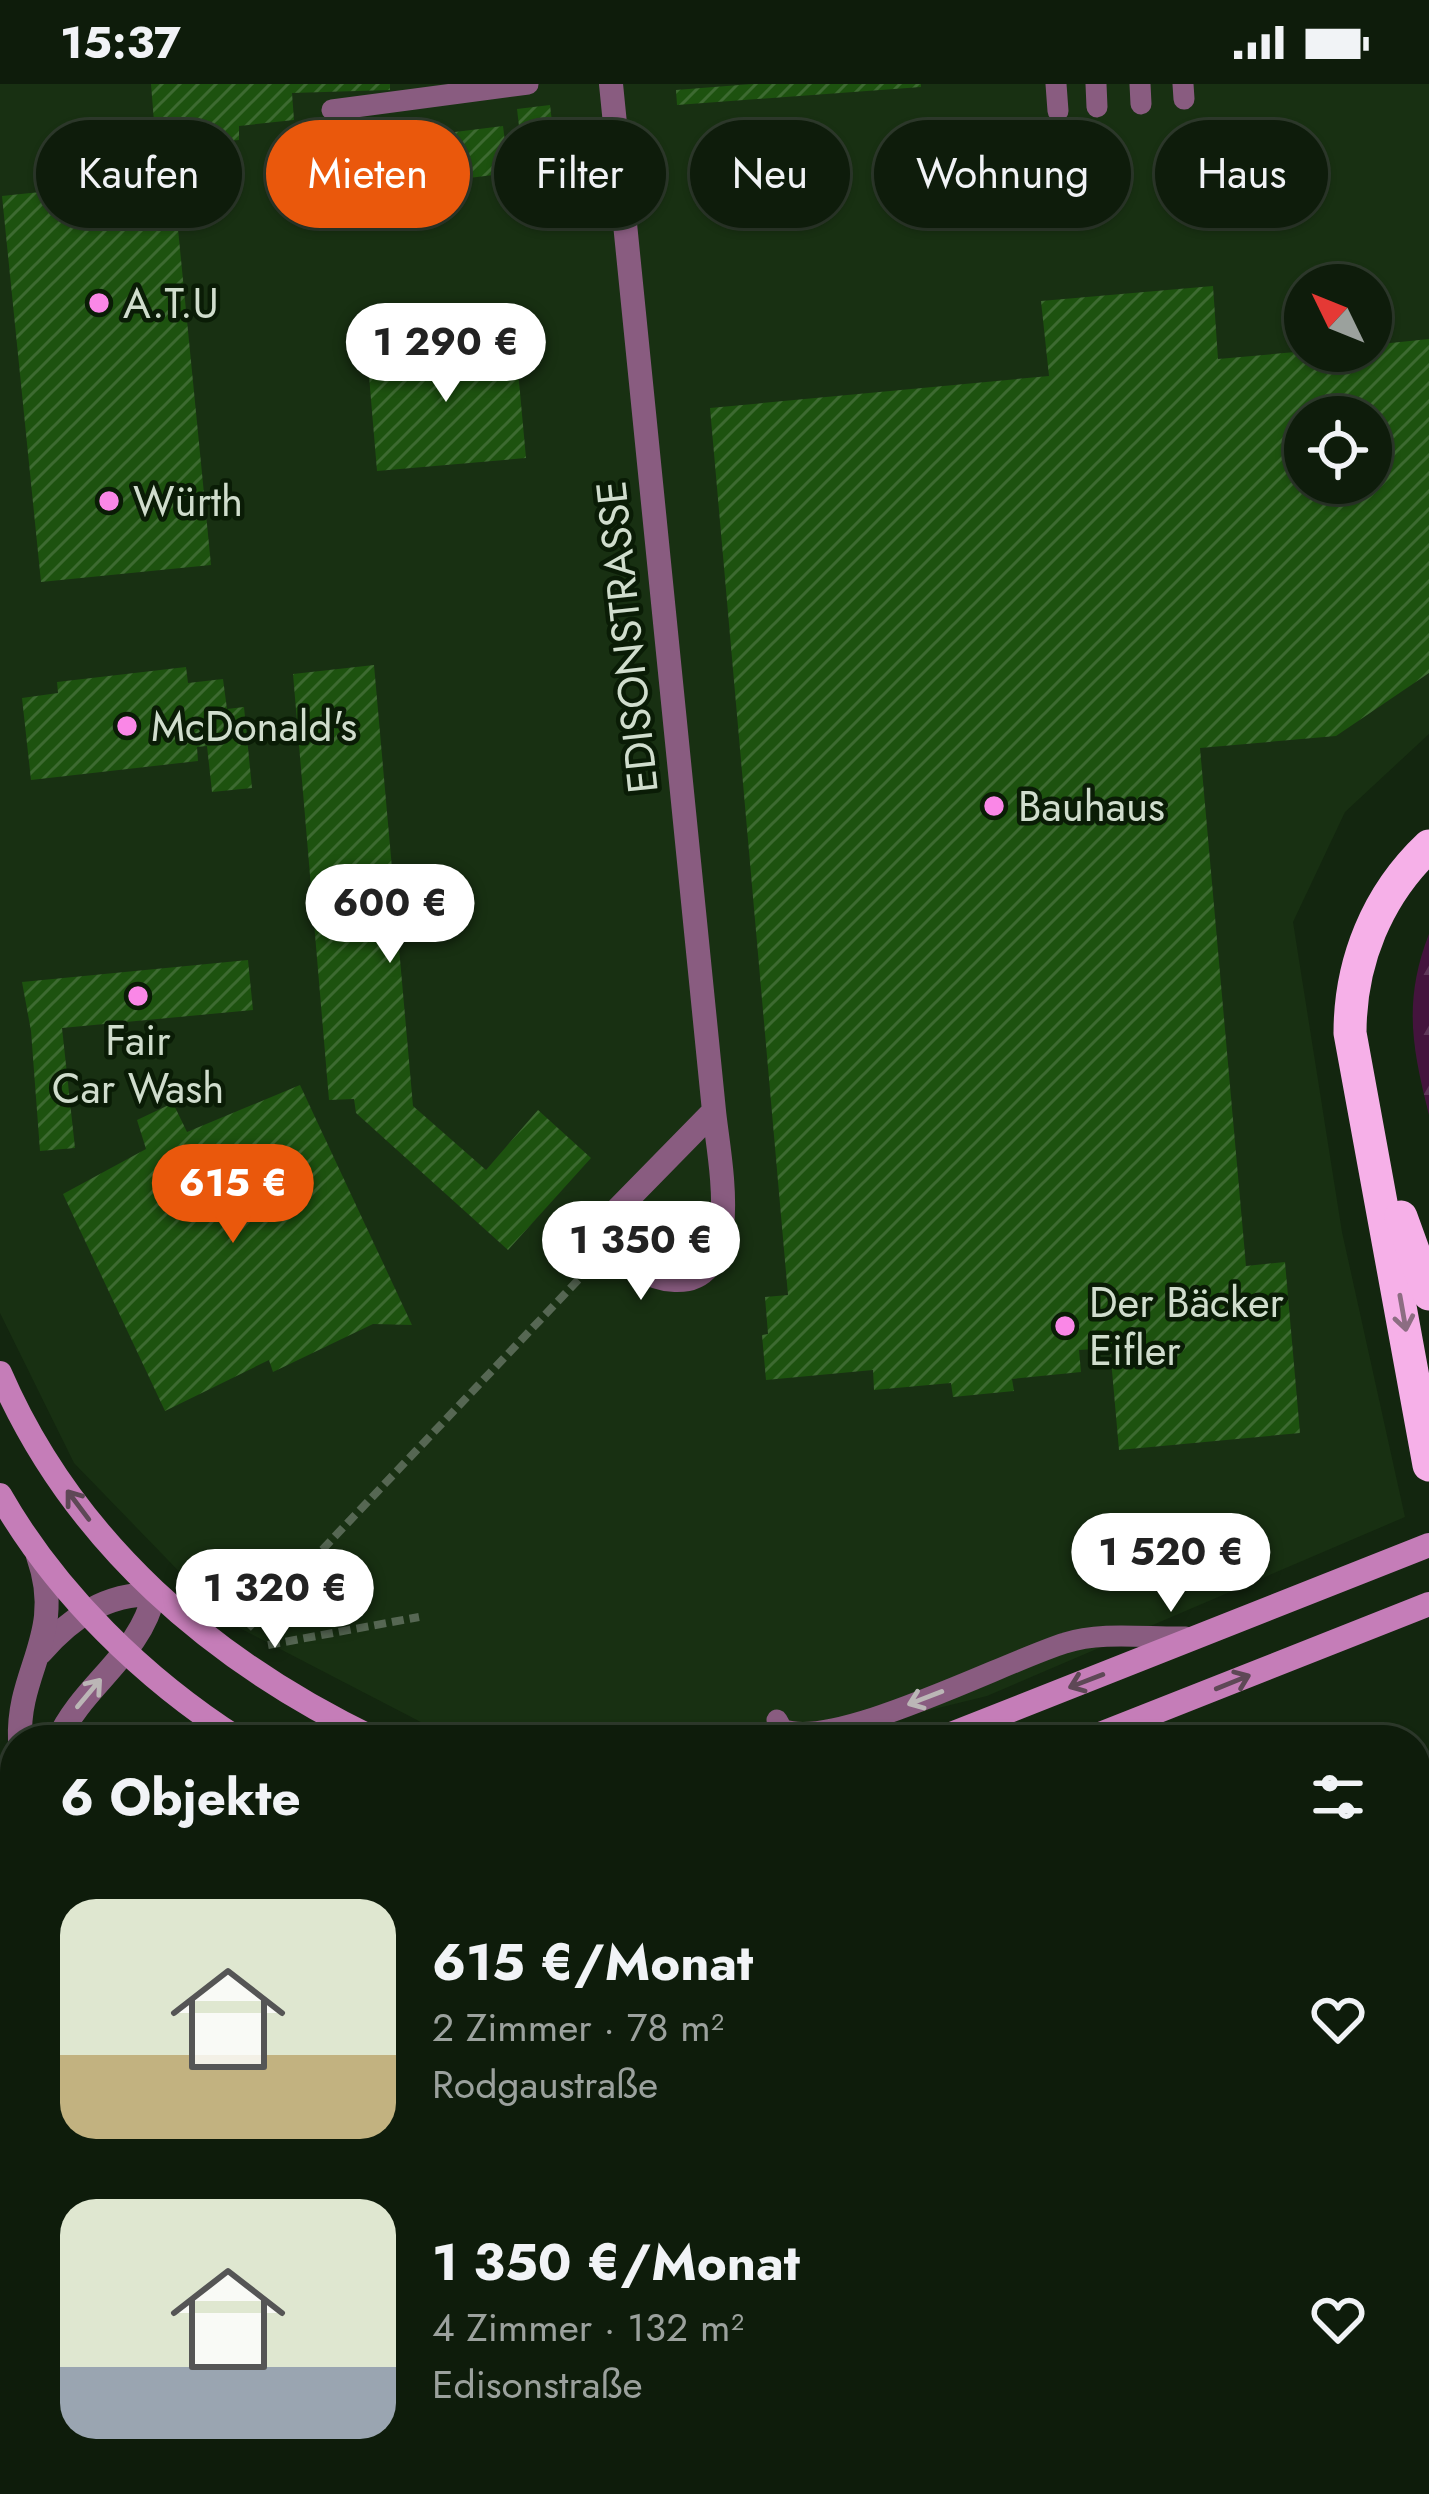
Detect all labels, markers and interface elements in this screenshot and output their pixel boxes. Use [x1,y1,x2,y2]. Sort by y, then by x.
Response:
text: 15:37 [60,10,181,75]
chip: Kaufen [36,120,242,228]
chip: Mieten [266,120,470,228]
chip: Filter [494,120,666,228]
chip: Neu [690,120,850,228]
chip: Wohnung [874,120,1131,228]
chip: Haus [1155,120,1328,228]
north arrow [1284,264,1392,372]
map controls [1284,264,1392,504]
place label: A.T.U [123,273,219,334]
marker: A.T.U [86,290,112,316]
pin: 1 290 € [335,303,557,405]
text: 1 290 € [373,313,519,370]
button: locate [1284,396,1392,504]
place label: Würth [133,471,243,532]
street label: EDISONSTRASSE [580,478,674,796]
marker: Würth [96,488,122,514]
place label: McDonald's [151,696,357,757]
marker: McDonald's [114,713,140,739]
place label: Bauhaus [1018,776,1165,837]
marker: Bauhaus [981,793,1007,819]
pin: 600 € [306,864,474,966]
text: 600 € [333,874,447,931]
marker: Fair Car Wash [125,983,151,1009]
place label: Fair Car Wash [52,1010,224,1119]
pin: 615 € [149,1144,317,1246]
text: 615 € [179,1154,287,1211]
pin: 1 350 € [530,1201,752,1303]
text: 1 350 € [569,1211,713,1268]
place label: Der Bäcker Eifler [1089,1272,1285,1381]
one-way arrow [1393,1293,1415,1332]
marker: Der Bäcker Eifler [1052,1313,1078,1339]
one-way arrow [65,1490,91,1522]
pin: 1 520 € [1060,1513,1282,1615]
text: 1 520 € [1098,1523,1244,1580]
pin: 1 320 € [164,1549,386,1651]
text: 1 320 € [203,1559,347,1616]
one-way arrow [1213,1669,1250,1691]
one-way arrow [1068,1672,1105,1693]
one-way arrow [75,1678,103,1709]
one-way arrow [907,1689,944,1710]
text: 6 Objekte [60,1760,301,1834]
icon: filters [1305,1764,1371,1830]
text: 615 €/Monat [432,1925,753,1999]
icon: home [156,1947,300,2091]
icon: heart [1305,1986,1371,2052]
text: 2 Zimmer · 78 m² [432,1999,724,2056]
text: Rodgaustraße [432,2056,658,2113]
text: 1 350 €/Monat [432,2225,800,2299]
icon: home [156,2247,300,2391]
icon: heart [1305,2286,1371,2352]
text: 4 Zimmer · 132 m² [432,2299,744,2356]
text: Edisonstraße [432,2356,643,2413]

